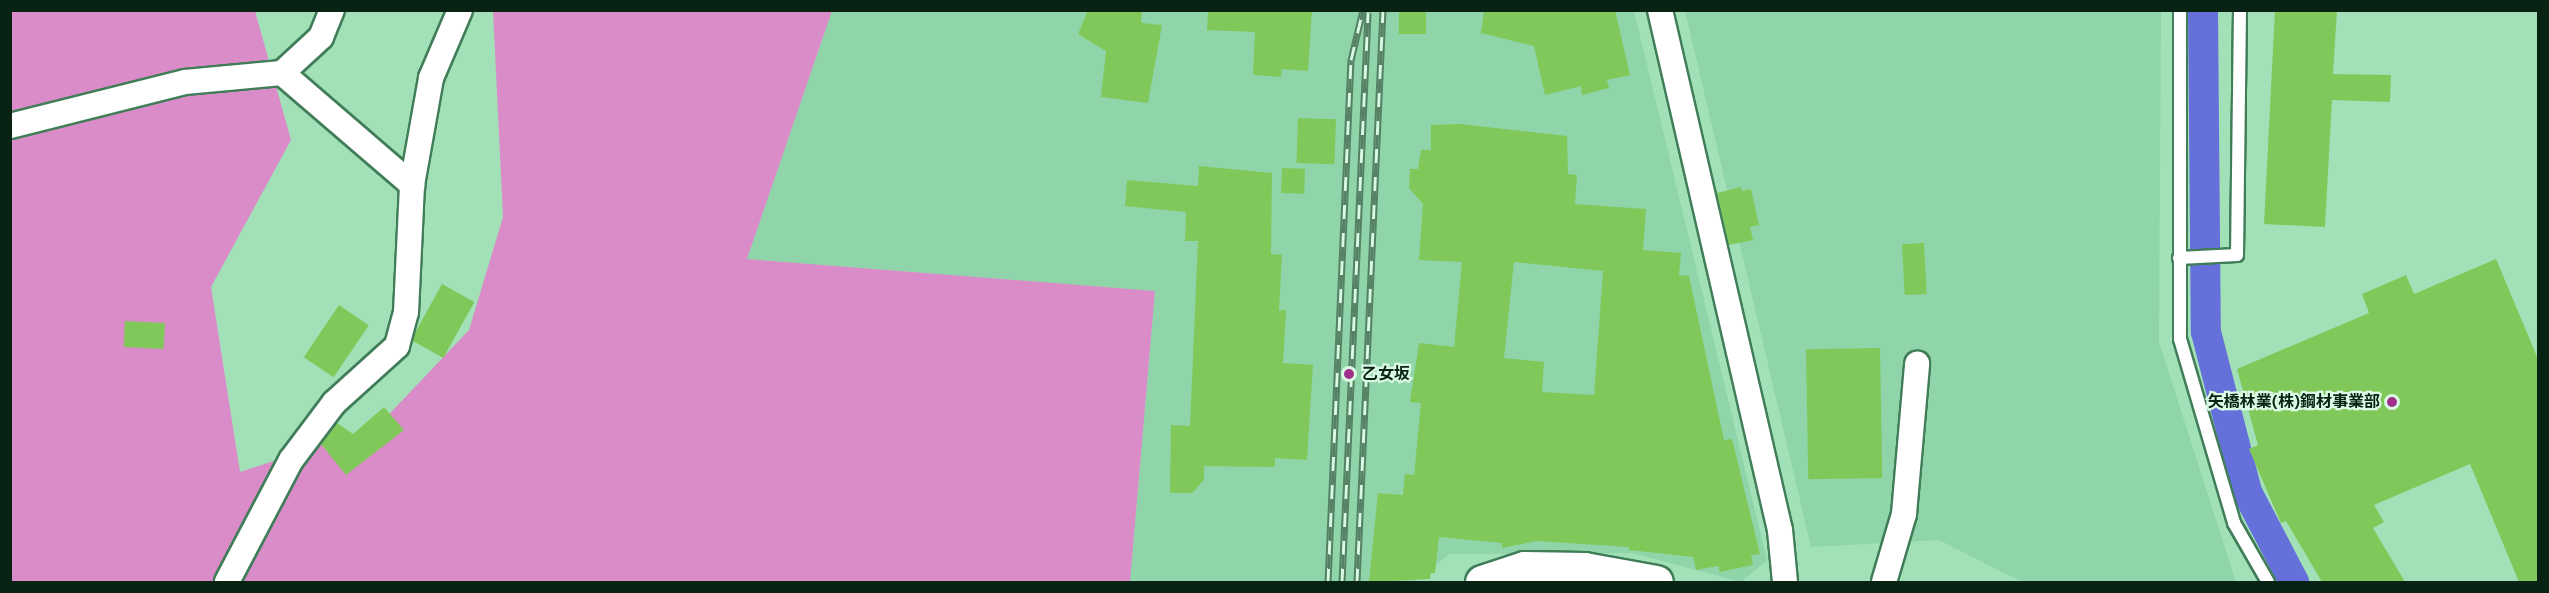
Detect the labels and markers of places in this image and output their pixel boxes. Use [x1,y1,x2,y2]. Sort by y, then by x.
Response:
place label: 乙女坂 [1362,364,1410,384]
marker: 乙女坂 [1340,365,1358,383]
place label: 矢橋林業(株)鋼材事業部 [2208,392,2380,412]
marker: 矢橋林業(株)鋼材事業部 [2385,395,2399,409]

